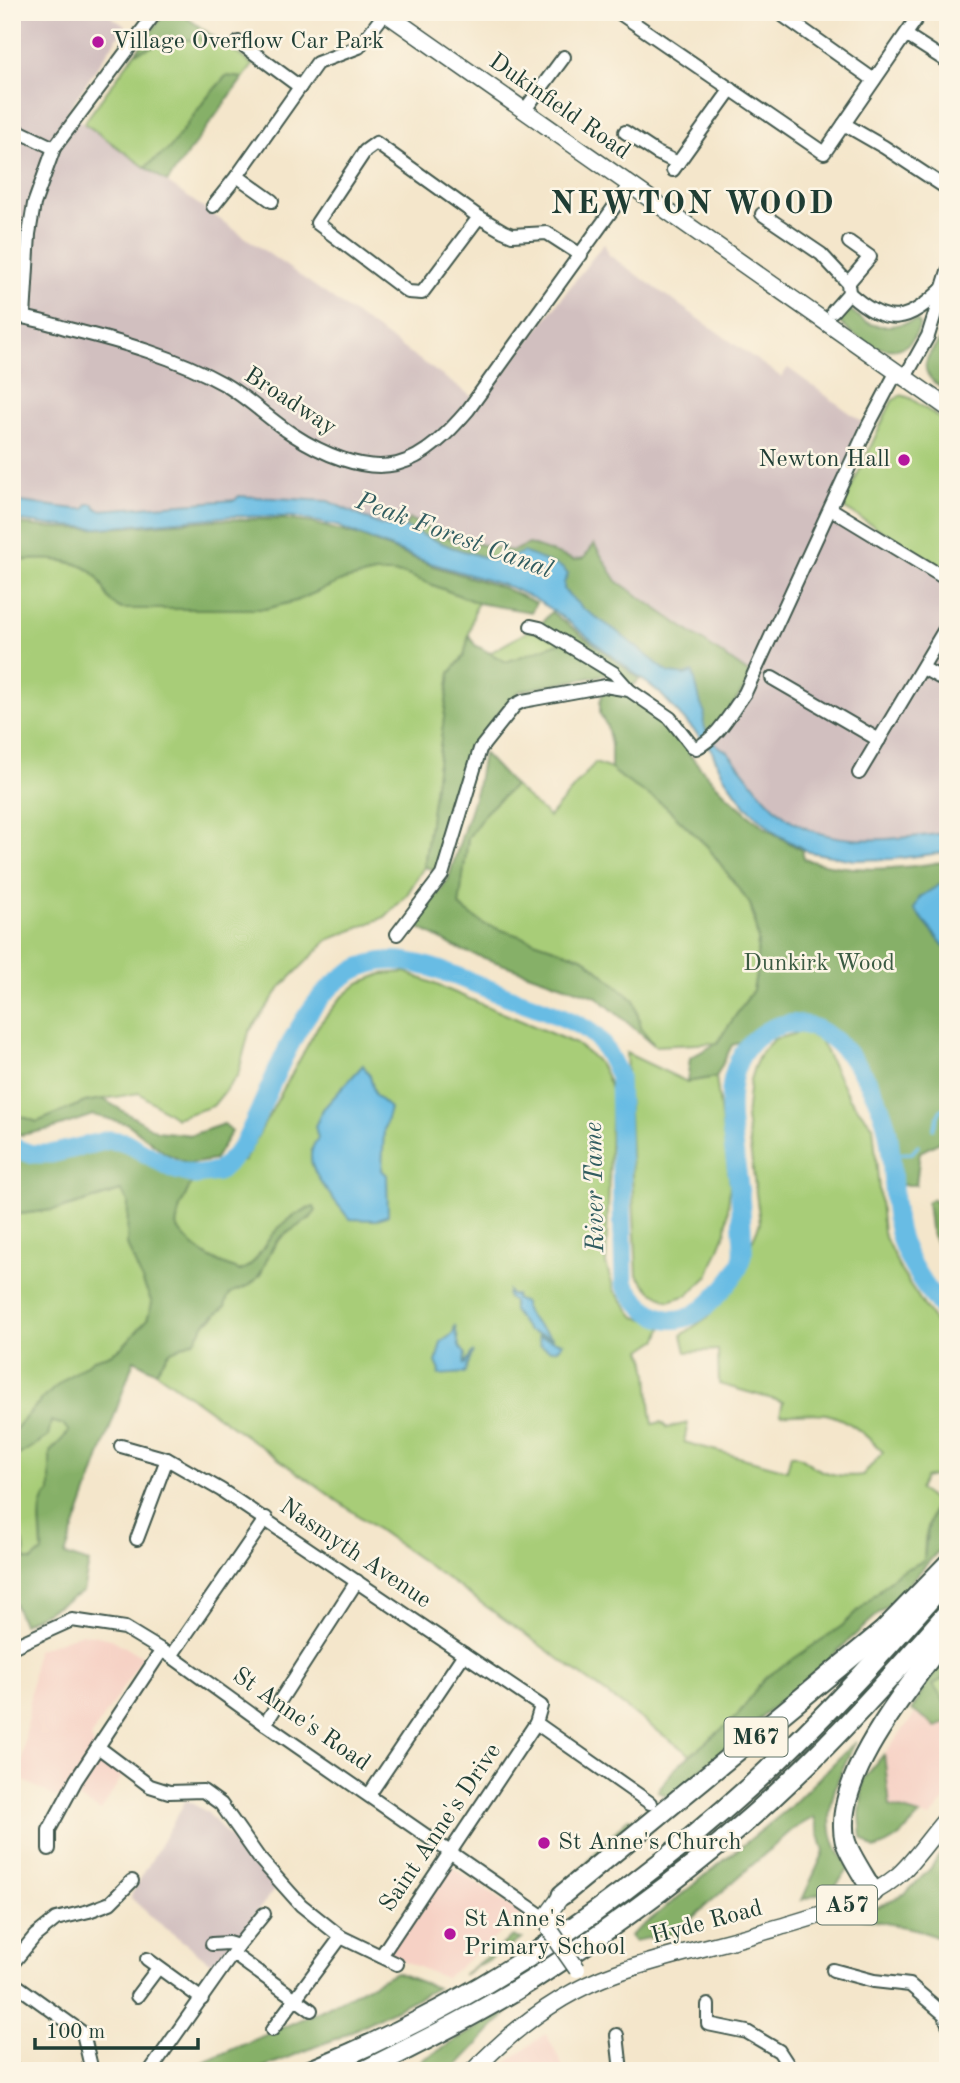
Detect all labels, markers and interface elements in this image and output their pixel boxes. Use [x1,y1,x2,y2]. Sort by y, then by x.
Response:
place label: Village Overflow Car Park [112,30,384,54]
marker: Village Overflow Car Park [90,34,106,50]
street label: Dukinfield Road [484,49,634,165]
district label: NEWTON WOOD [550,189,836,221]
street label: Broadway [240,363,341,441]
place label: Newton Hall [758,448,890,472]
marker: Newton Hall [896,452,912,468]
water label: Peak Forest Canal [351,488,556,584]
park label: Dunkirk Wood [743,952,895,976]
water label: River Tame [581,1121,609,1254]
street label: Nasmyth Avenue [275,1495,435,1613]
street label: St Anne's Road [228,1664,374,1776]
road number: M67 [724,1718,788,1756]
street label: Saint Anne's Drive [376,1740,506,1916]
place label: St Anne's Church [558,1831,742,1855]
marker: St Anne's Church [536,1835,552,1851]
road number: A57 [817,1886,877,1924]
street label: Hyde Road [649,1897,765,1949]
place label: St Anne's Primary School [464,1908,626,1960]
marker: St Anne's Primary School [442,1926,458,1942]
scale bar [35,2006,198,2050]
text: 100 m [46,2022,105,2043]

